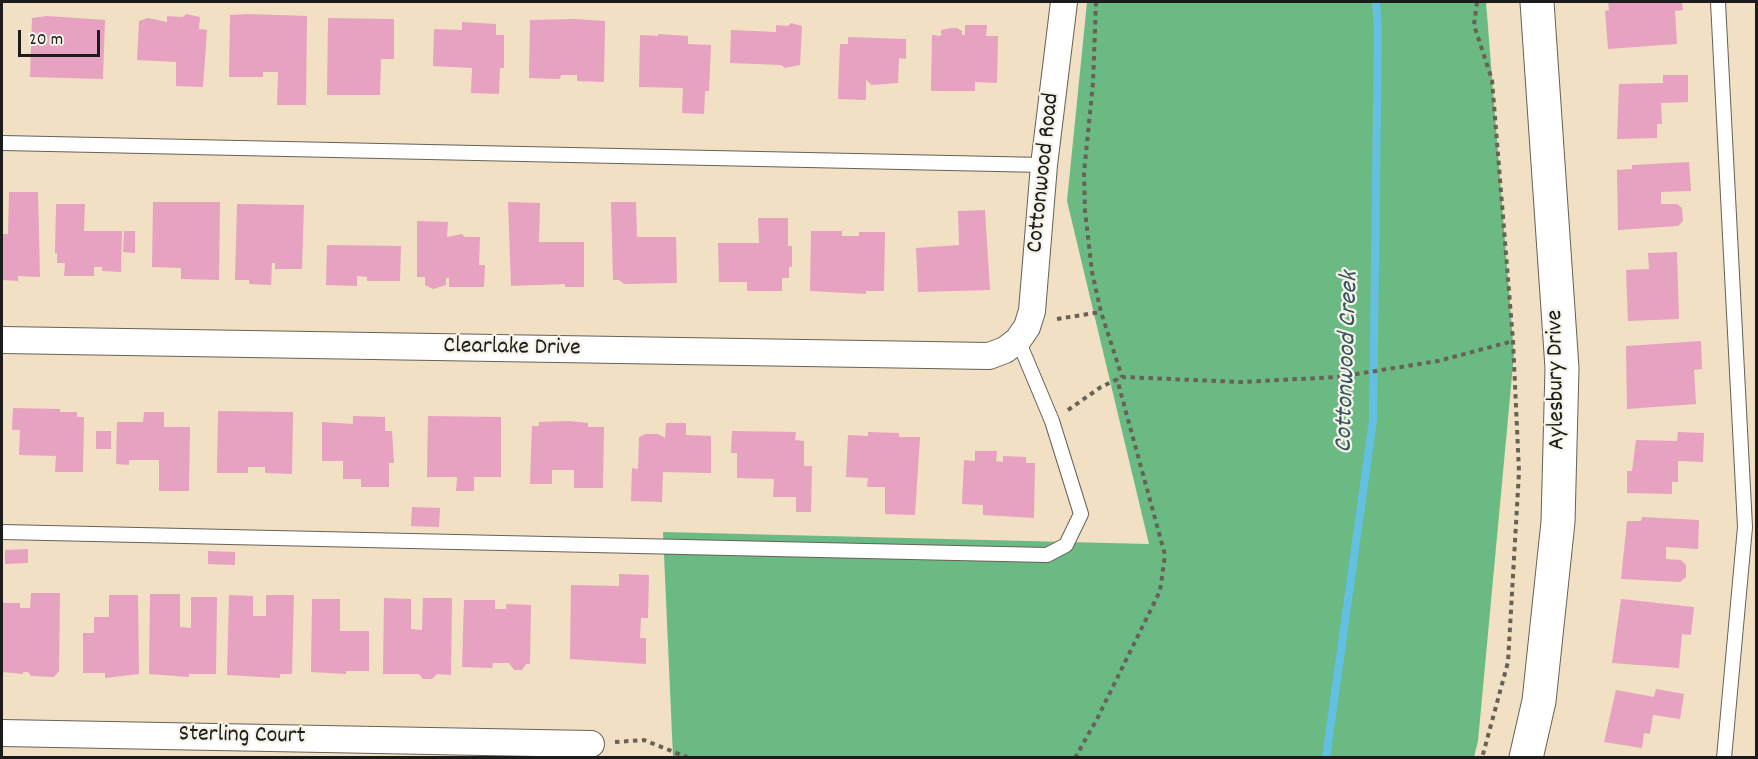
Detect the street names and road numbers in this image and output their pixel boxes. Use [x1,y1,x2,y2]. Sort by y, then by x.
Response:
street label: Cottonwood Road [1022,92,1068,254]
street label: Aylesbury Drive [1542,310,1574,450]
street label: Clearlake Drive [443,333,581,365]
street label: Sterling Court [178,721,306,753]

